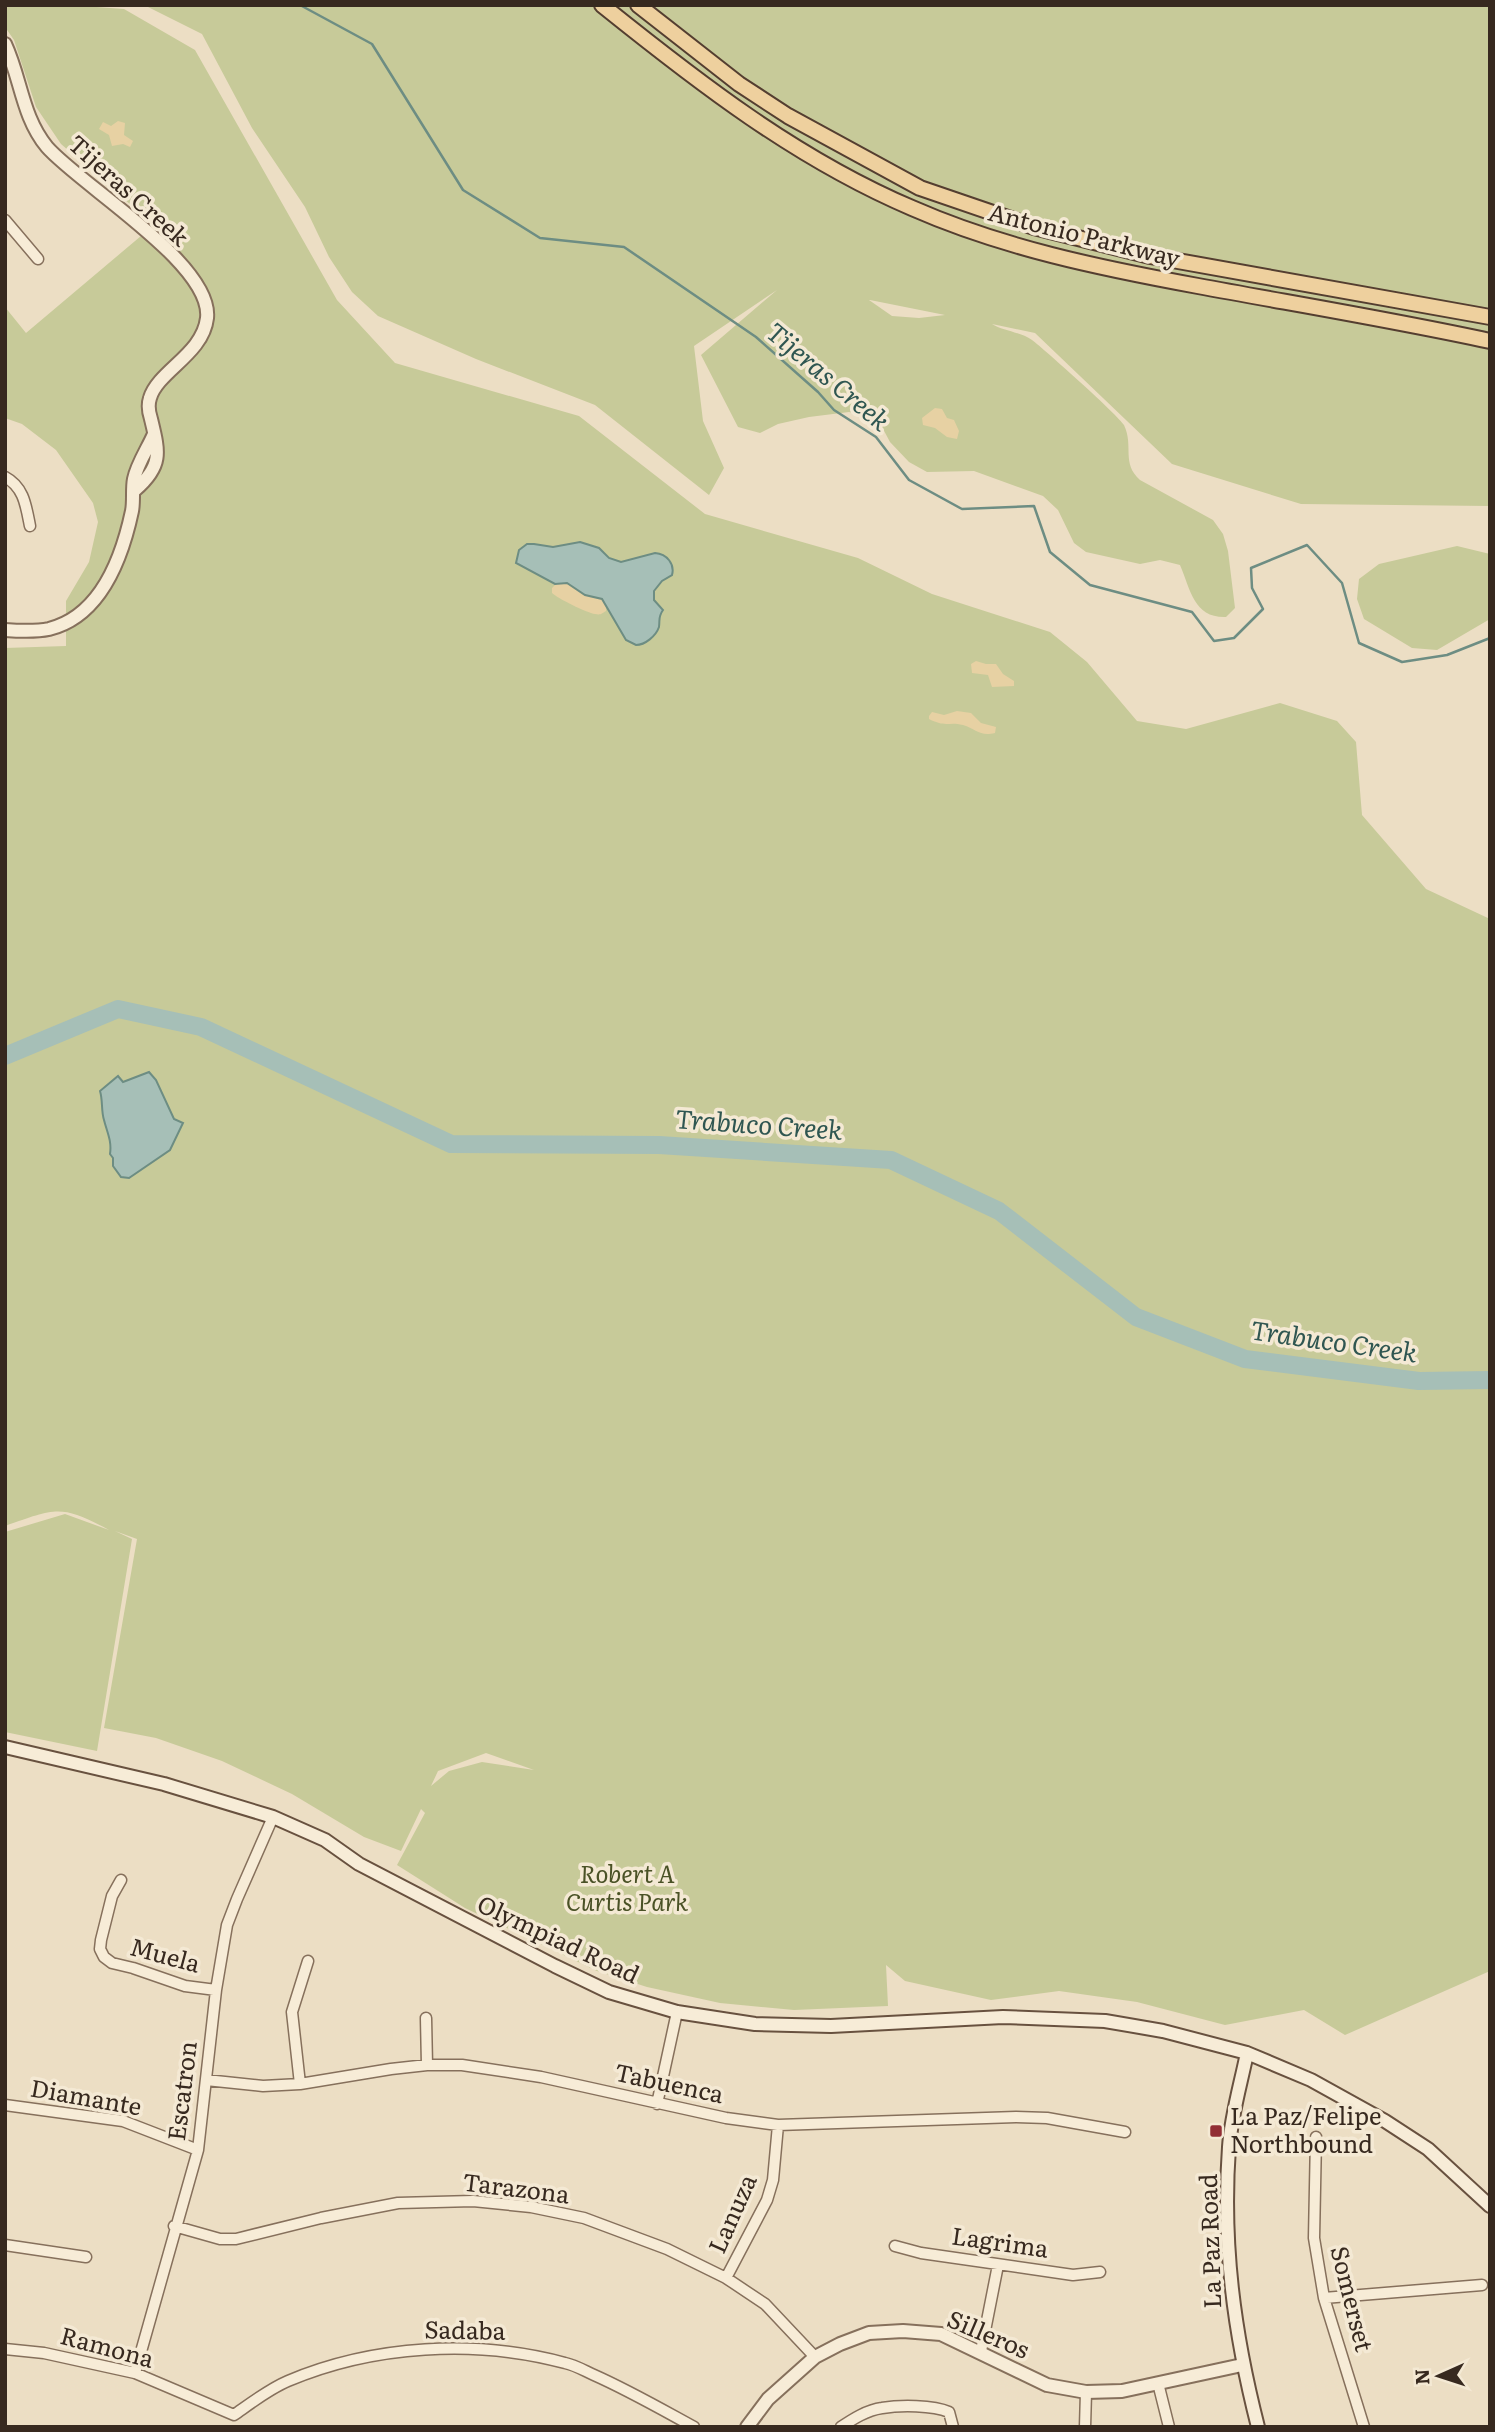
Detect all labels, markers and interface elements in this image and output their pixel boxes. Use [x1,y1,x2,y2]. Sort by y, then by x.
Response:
street label: Tijeras Creek [62,125,198,253]
street label: Antonio Parkway [985,193,1184,274]
water label: Tijeras Creek [759,312,900,439]
water label: Trabuco Creek [674,1097,845,1148]
water label: Trabuco Creek [1249,1309,1421,1371]
park label: Robert A Curtis Park [566,1855,689,1918]
street label: Olympiad Road [472,1885,646,1991]
street label: Muela [127,1927,205,1980]
street label: Escatron [157,2039,204,2143]
street label: Tabuenca [612,2053,727,2110]
street label: Diamante [28,2069,145,2123]
place label: La Paz/Felipe Northbound [1230,2097,1382,2160]
marker: La Paz/Felipe Northbound [1208,2123,1224,2139]
street label: Tarazona [461,2163,572,2210]
street label: Lanuza [698,2168,764,2258]
street label: La Paz Road [1189,2173,1228,2309]
street label: Lagrima [950,2216,1051,2265]
street label: Somerset [1323,2242,1383,2355]
street label: Silleros [943,2300,1036,2366]
street label: Sadaba [424,2310,506,2347]
street label: Ramona [57,2316,158,2375]
north arrow [1404,2341,1474,2411]
text: N [1407,2368,1435,2386]

